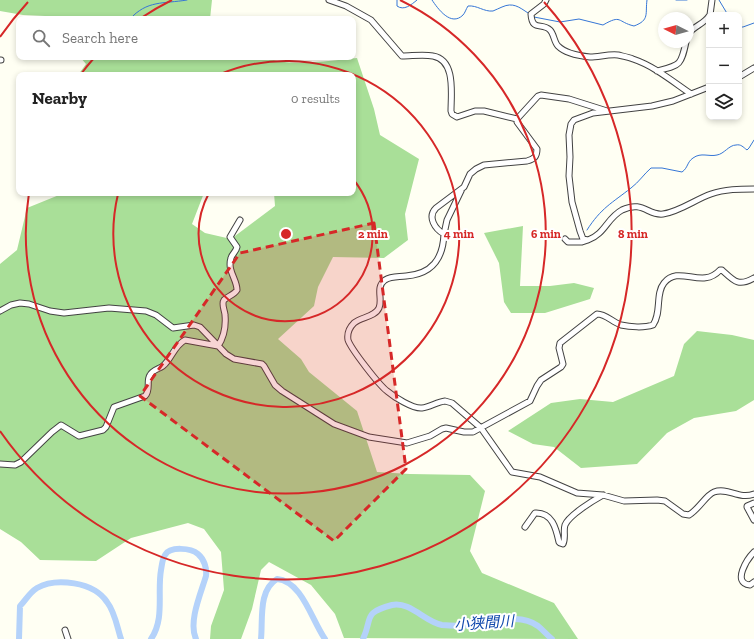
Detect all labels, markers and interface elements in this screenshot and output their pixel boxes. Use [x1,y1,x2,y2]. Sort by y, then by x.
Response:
north arrow [658,12,694,48]
map controls [706,12,742,120]
button: + [706,12,742,48]
search box [16,16,356,60]
icon: search [30,27,52,49]
text: Search here [62,29,138,47]
button: − [706,48,742,84]
button: layers [706,84,742,120]
text: Nearby [32,88,87,108]
text: 0 results [291,91,340,106]
centre of rings [279,227,293,241]
text: 2 min [358,227,388,241]
text: 4 min [444,227,474,241]
text: 6 min [531,227,561,241]
text: 8 min [618,227,648,241]
water label: 小狭間川 [453,612,517,634]

